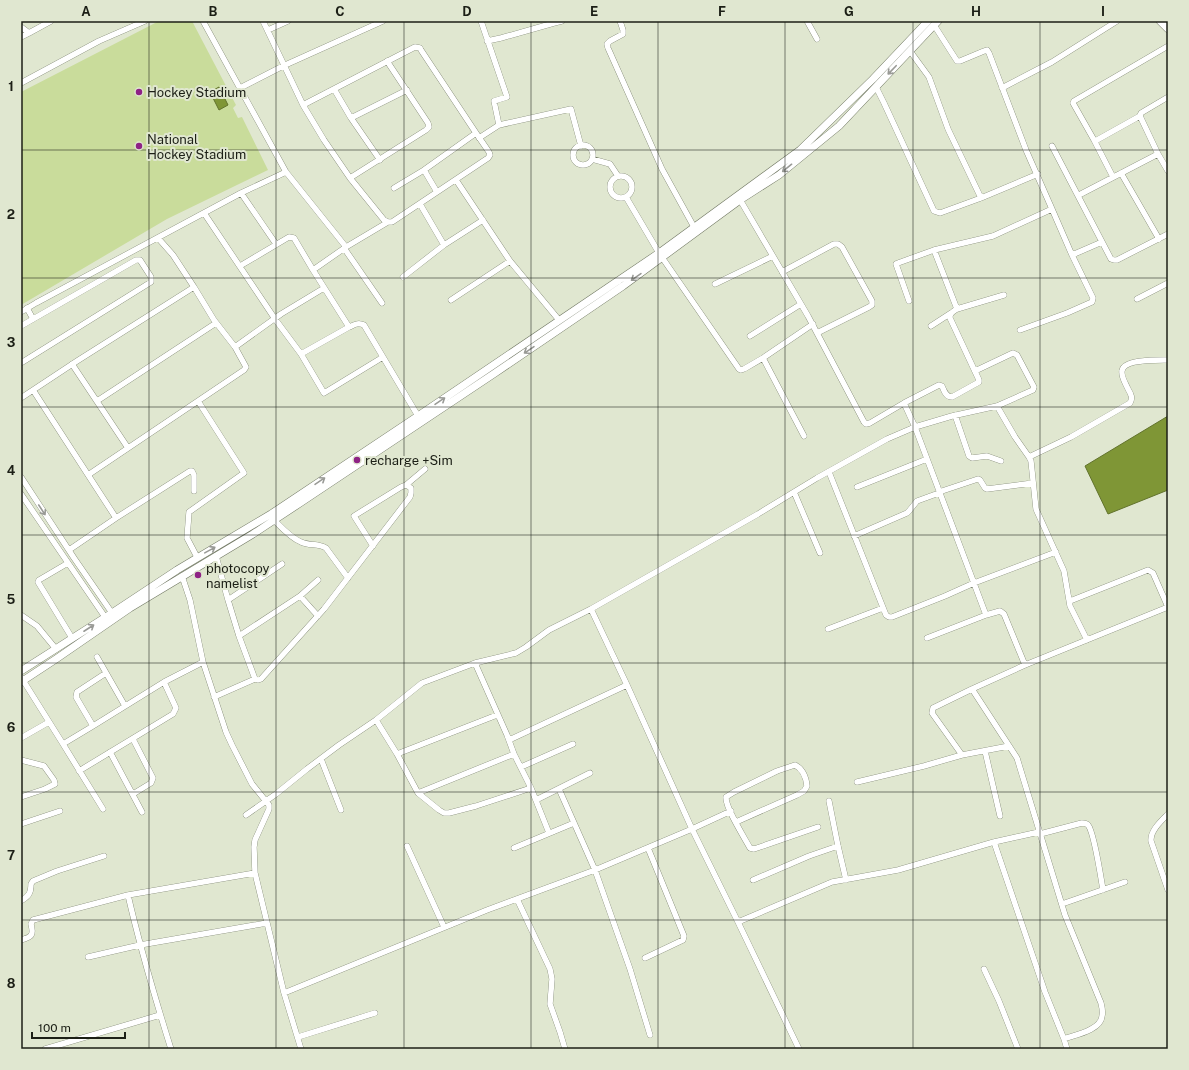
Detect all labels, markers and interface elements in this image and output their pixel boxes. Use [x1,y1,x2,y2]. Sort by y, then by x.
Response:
text: A [81,4,91,19]
text: B [209,4,218,19]
text: C [335,4,345,19]
text: D [462,4,472,19]
text: E [590,4,598,19]
text: F [718,4,726,19]
text: G [844,4,854,19]
text: H [971,4,981,19]
text: I [1101,4,1105,19]
one-way arrow [887,65,897,75]
text: 1 [8,79,14,94]
place label: Hockey Stadium [147,85,246,100]
marker: Hockey Stadium [134,87,144,97]
place label: National Hockey Stadium [147,132,246,162]
marker: National Hockey Stadium [134,141,144,151]
one-way arrow [782,164,793,173]
text: 2 [7,207,15,222]
one-way arrow [631,273,642,281]
text: 3 [7,335,16,350]
one-way arrow [524,346,535,354]
one-way arrow [434,397,445,405]
place label: recharge +Sim [365,453,453,468]
marker: recharge +Sim [352,455,362,465]
text: 4 [7,463,16,478]
one-way arrow [315,477,326,485]
one-way arrow [39,504,47,516]
one-way arrow [204,546,216,553]
place label: photocopy namelist [206,561,270,591]
marker: photocopy namelist [193,570,203,580]
text: 5 [7,592,16,607]
one-way arrow [83,623,95,631]
text: 6 [7,720,16,735]
text: 7 [7,848,15,863]
text: 8 [7,976,16,991]
scale bar [32,1014,125,1040]
text: 100 m [38,1021,71,1035]

